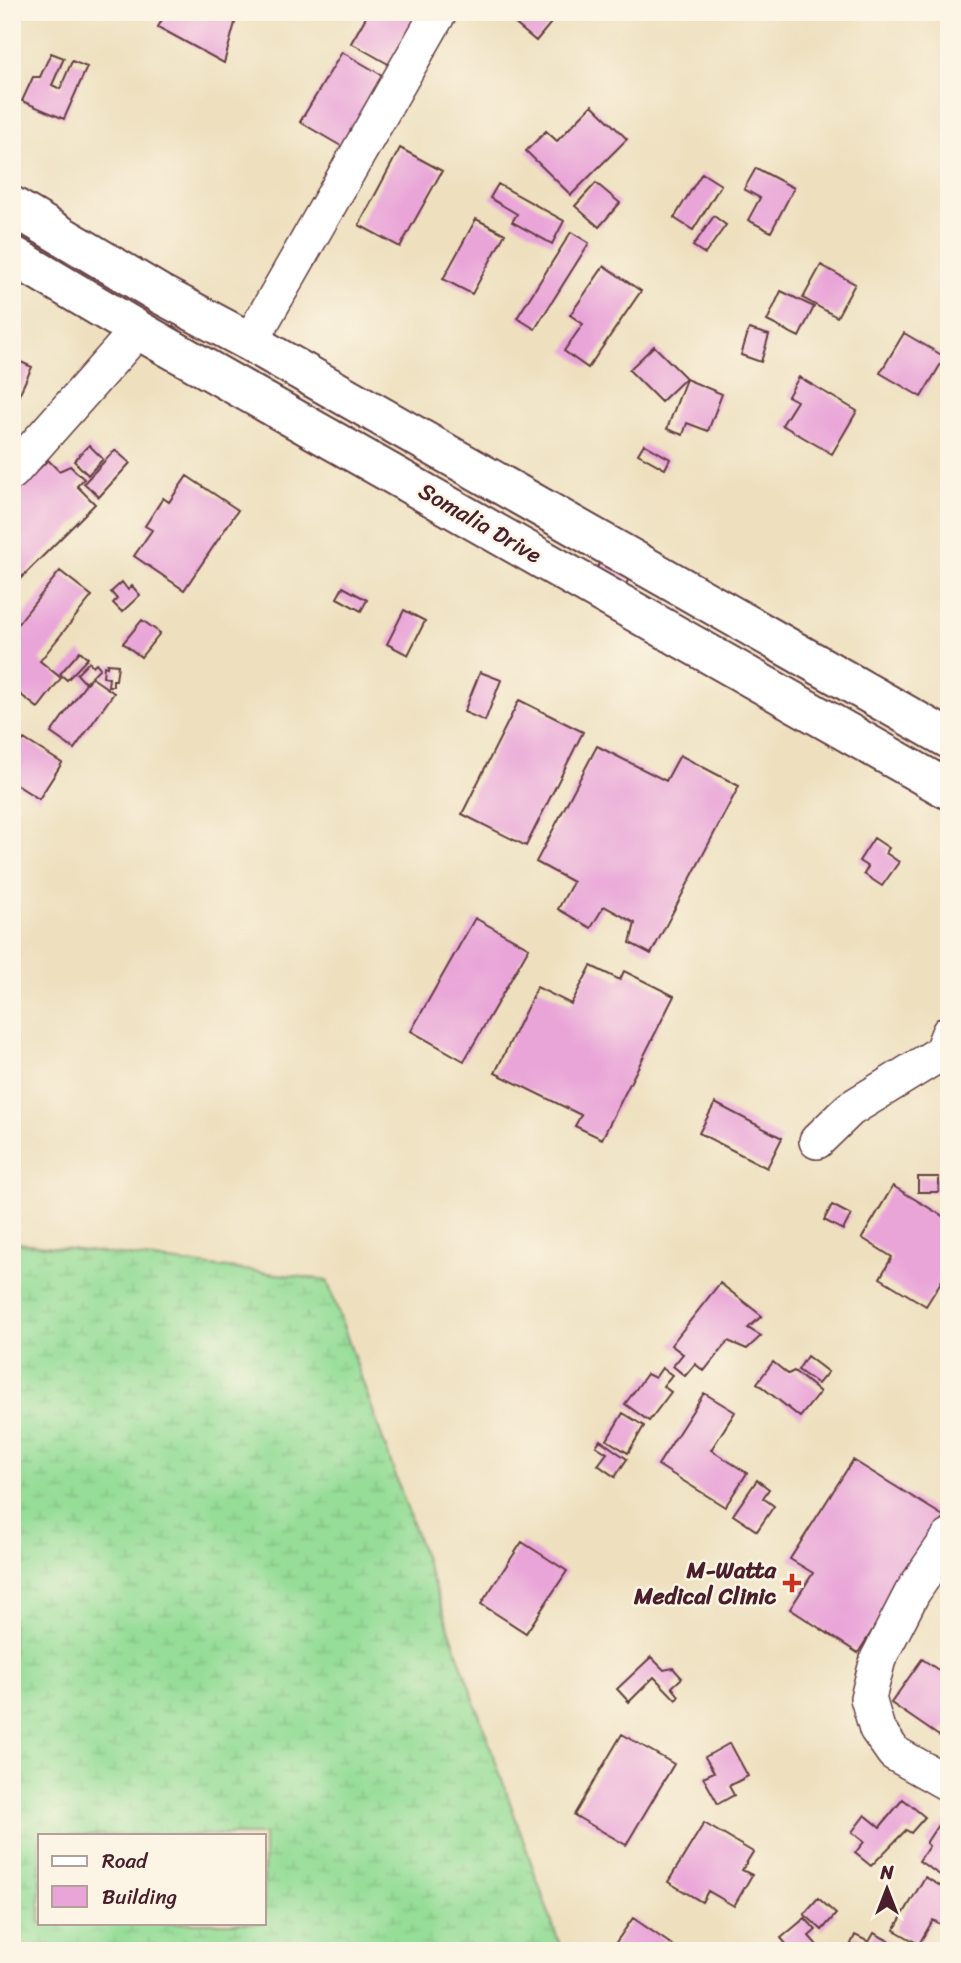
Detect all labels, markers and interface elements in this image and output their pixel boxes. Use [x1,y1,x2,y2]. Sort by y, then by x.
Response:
street label: Somalia Drive [410,471,550,575]
place label: M-Watta Medical Clinic [633,1550,777,1617]
marker: M-Watta Medical Clinic [782,1573,802,1593]
legend [38,1834,266,1924]
text: Road [102,1842,149,1880]
north arrow [852,1854,922,1924]
text: N [879,1856,894,1889]
text: Building [102,1878,178,1916]

